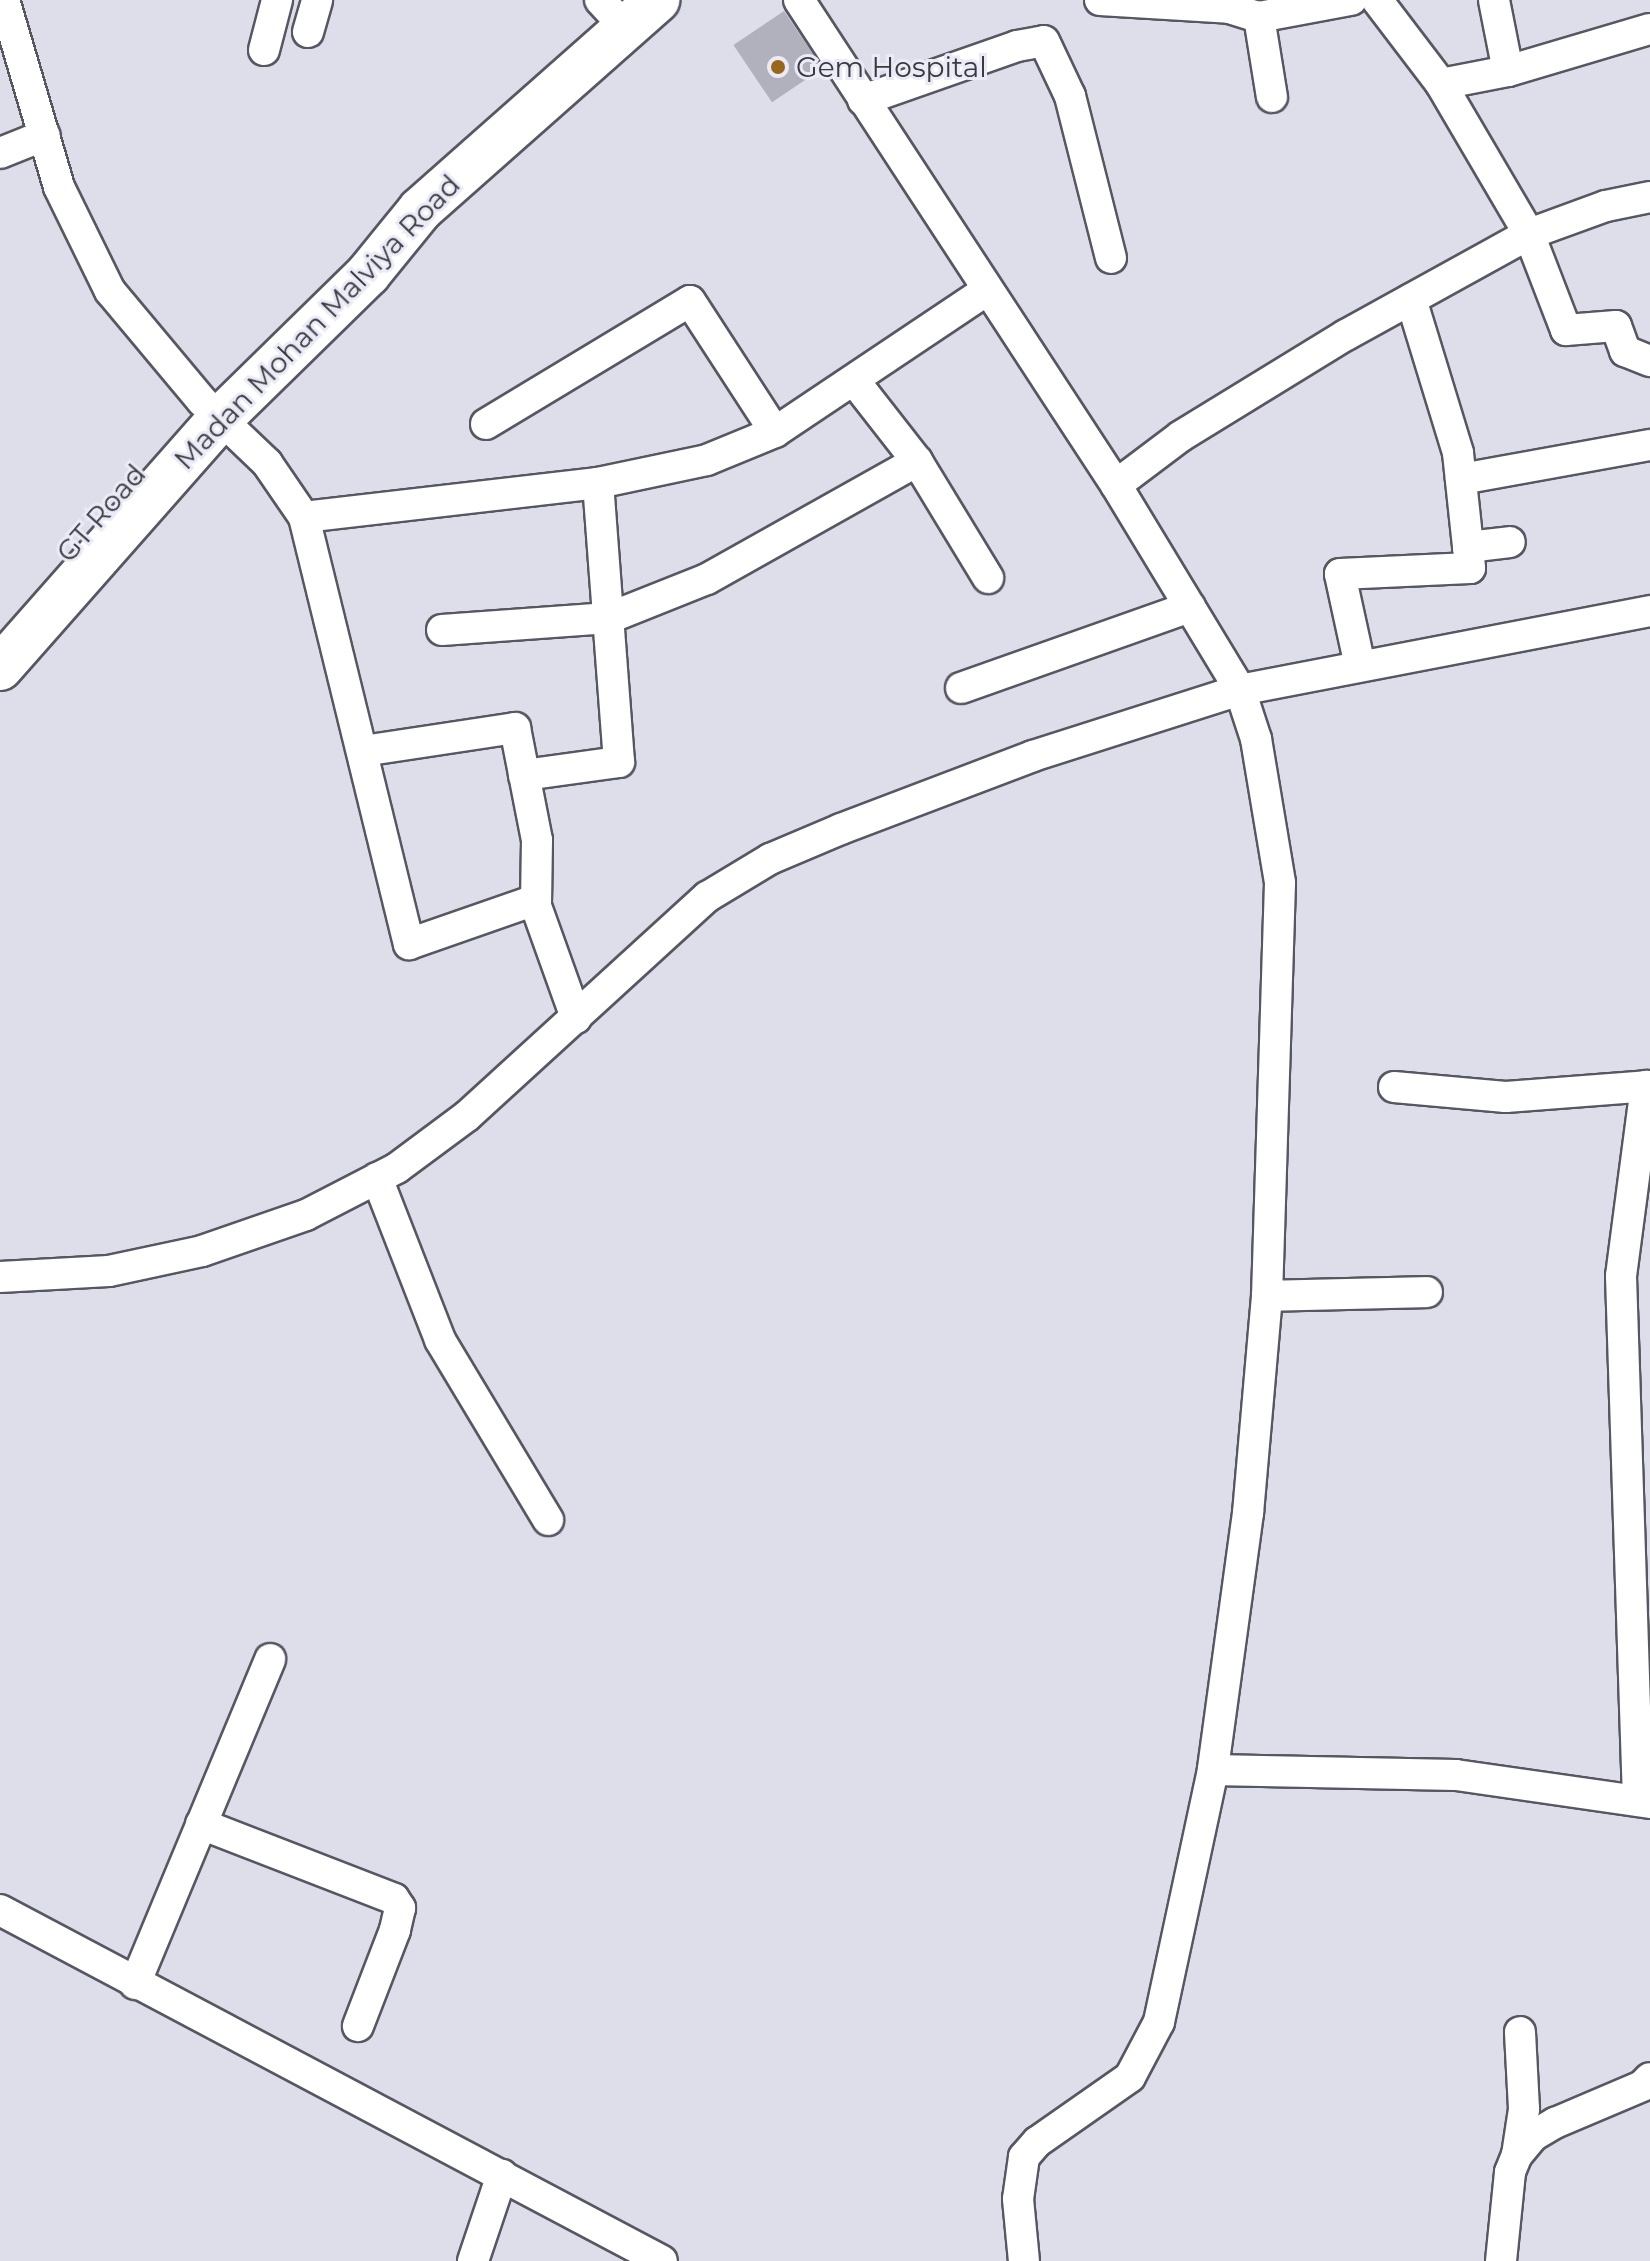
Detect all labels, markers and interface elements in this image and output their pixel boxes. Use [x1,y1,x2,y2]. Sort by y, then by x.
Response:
place label: Gem Hospital [796,50,987,84]
marker: Gem Hospital [767,56,789,78]
street label: Madan Mohan Malviya Road [167,168,467,476]
street label: GT Road [50,457,152,569]

